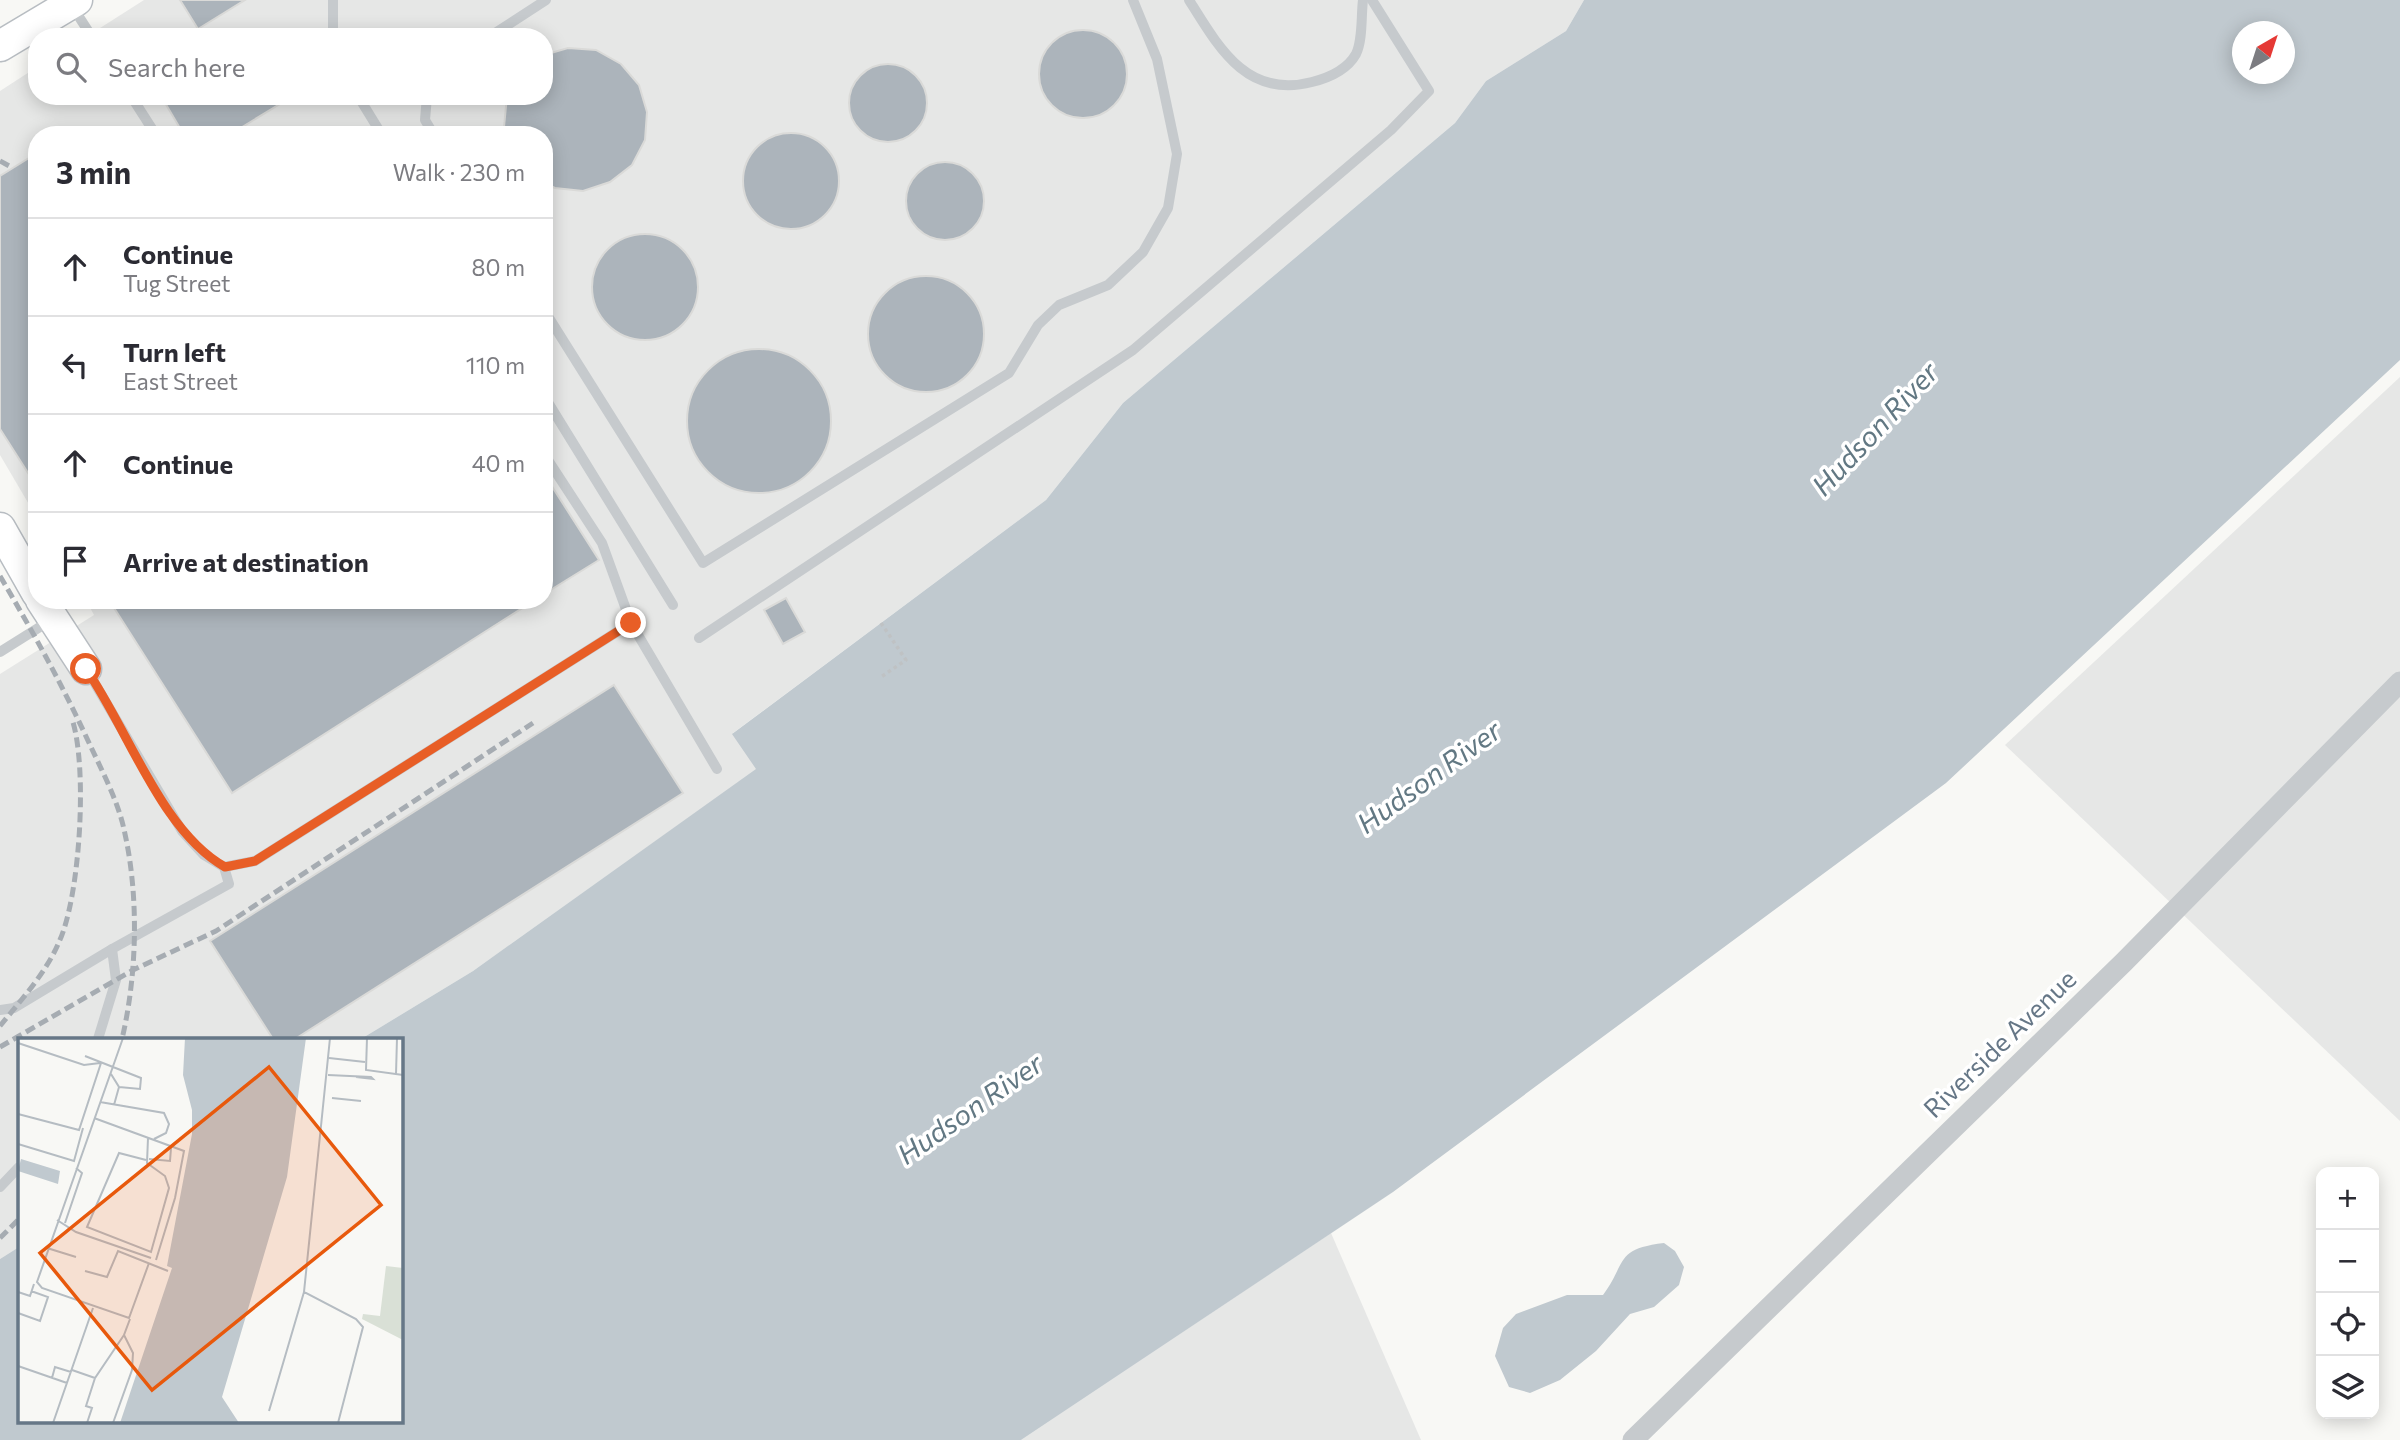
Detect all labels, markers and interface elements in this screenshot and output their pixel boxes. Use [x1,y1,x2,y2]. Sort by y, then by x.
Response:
north arrow [2232,21,2295,84]
search box [28,28,553,105]
icon: search [52,48,90,86]
text: Search here [108,51,246,82]
text: 3 min [56,153,131,190]
text: Walk · 230 m [393,158,525,186]
text: Continue [123,238,233,269]
icon: ahead [56,248,94,286]
text: 80 m [472,253,525,281]
text: Tug Street [123,269,231,297]
text: Turn left [123,336,226,367]
icon: left [56,346,94,384]
text: 110 m [466,351,525,379]
water label: Hudson River [1804,354,1945,502]
text: East Street [123,367,238,395]
icon: ahead [56,444,94,482]
text: Continue [123,448,233,479]
text: 40 m [472,449,525,477]
icon: arrive [56,542,94,580]
text: Arrive at destination [123,546,369,577]
route end [615,607,646,638]
route start [70,653,101,684]
water label: Hudson River [1350,712,1508,840]
street label: Riverside Avenue [1916,962,2081,1123]
inset map [18,1038,402,1422]
water label: Hudson River [890,1045,1049,1171]
map controls [2316,1167,2379,1419]
button: + [2316,1167,2379,1230]
button: − [2316,1230,2379,1293]
button: locate [2316,1293,2379,1356]
button: layers [2316,1356,2379,1419]

